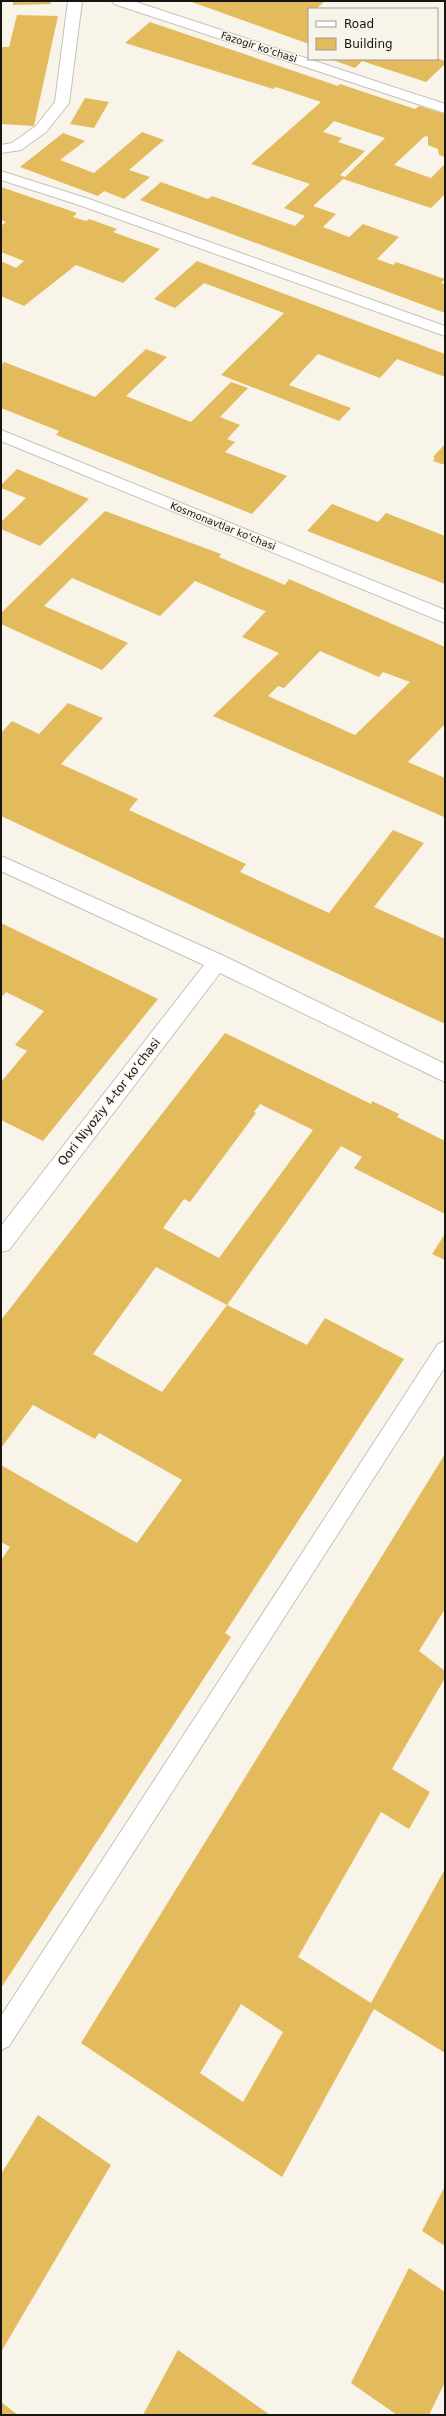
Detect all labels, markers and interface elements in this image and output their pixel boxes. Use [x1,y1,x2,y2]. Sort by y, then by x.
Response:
legend [308,8,438,60]
text: Road [344,17,374,31]
street label: Fazogir koʻchasi [220,29,298,65]
text: Building [344,37,393,51]
street label: Kosmonavtlar koʻchasi [169,500,277,552]
street label: Qori Niyoziy 4-tor koʻchasi [55,1036,163,1168]

